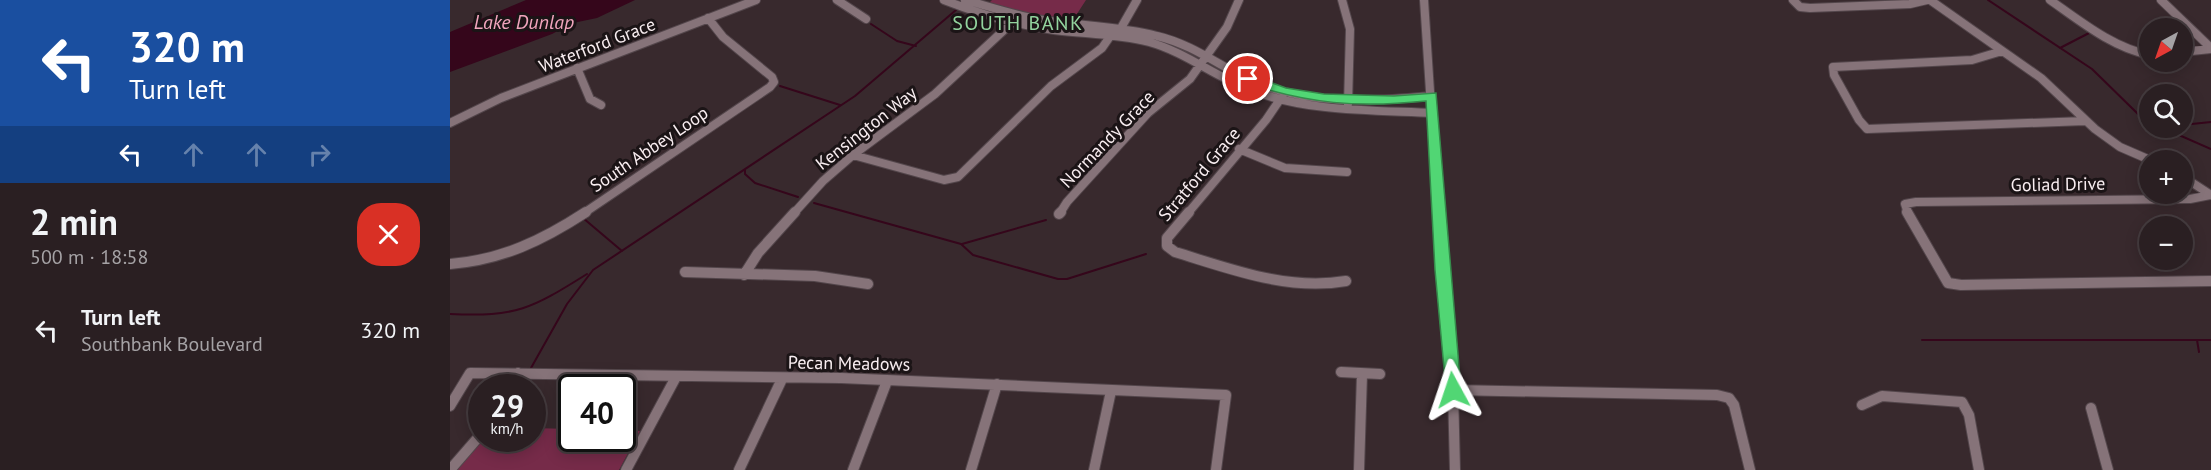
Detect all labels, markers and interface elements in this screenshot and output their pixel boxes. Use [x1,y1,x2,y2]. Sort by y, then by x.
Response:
water label: Lake Dunlap [474,9,574,35]
district label: SOUTH BANK [952,10,1084,36]
street label: Waterford Grace [535,12,659,78]
north arrow [2139,18,2193,72]
map controls [2139,18,2193,270]
text: 320 m [129,19,245,74]
icon: left [30,24,108,102]
pin [1222,53,1273,104]
icon: arrive [1231,62,1264,95]
text: Turn left [129,72,226,106]
street label: Kensington Way [811,81,922,175]
button: search [2139,84,2193,138]
street label: Normandy Grace [1055,86,1159,192]
street label: South Abbey Loop [586,101,712,197]
street label: Stratford Grace [1153,122,1245,226]
icon: left [114,138,147,171]
icon: ahead [177,138,210,171]
icon: ahead [240,138,273,171]
icon: right [303,138,336,171]
button: + [2139,150,2193,204]
street label: Goliad Drive [2011,172,2105,196]
text: 2 min [30,198,118,245]
button: close [357,203,420,266]
button: − [2139,216,2193,270]
text: 500 m · 18:58 [30,244,148,270]
text: Turn left [81,303,161,331]
icon: left [30,314,63,347]
text: 320 m [360,316,420,344]
text: Southbank Boulevard [81,331,263,357]
street label: Pecan Meadows [788,350,910,376]
position arrow [1421,358,1485,422]
speed limit sign: 40 [558,374,636,452]
text: 29 [490,386,524,425]
text: km/h [491,419,523,438]

